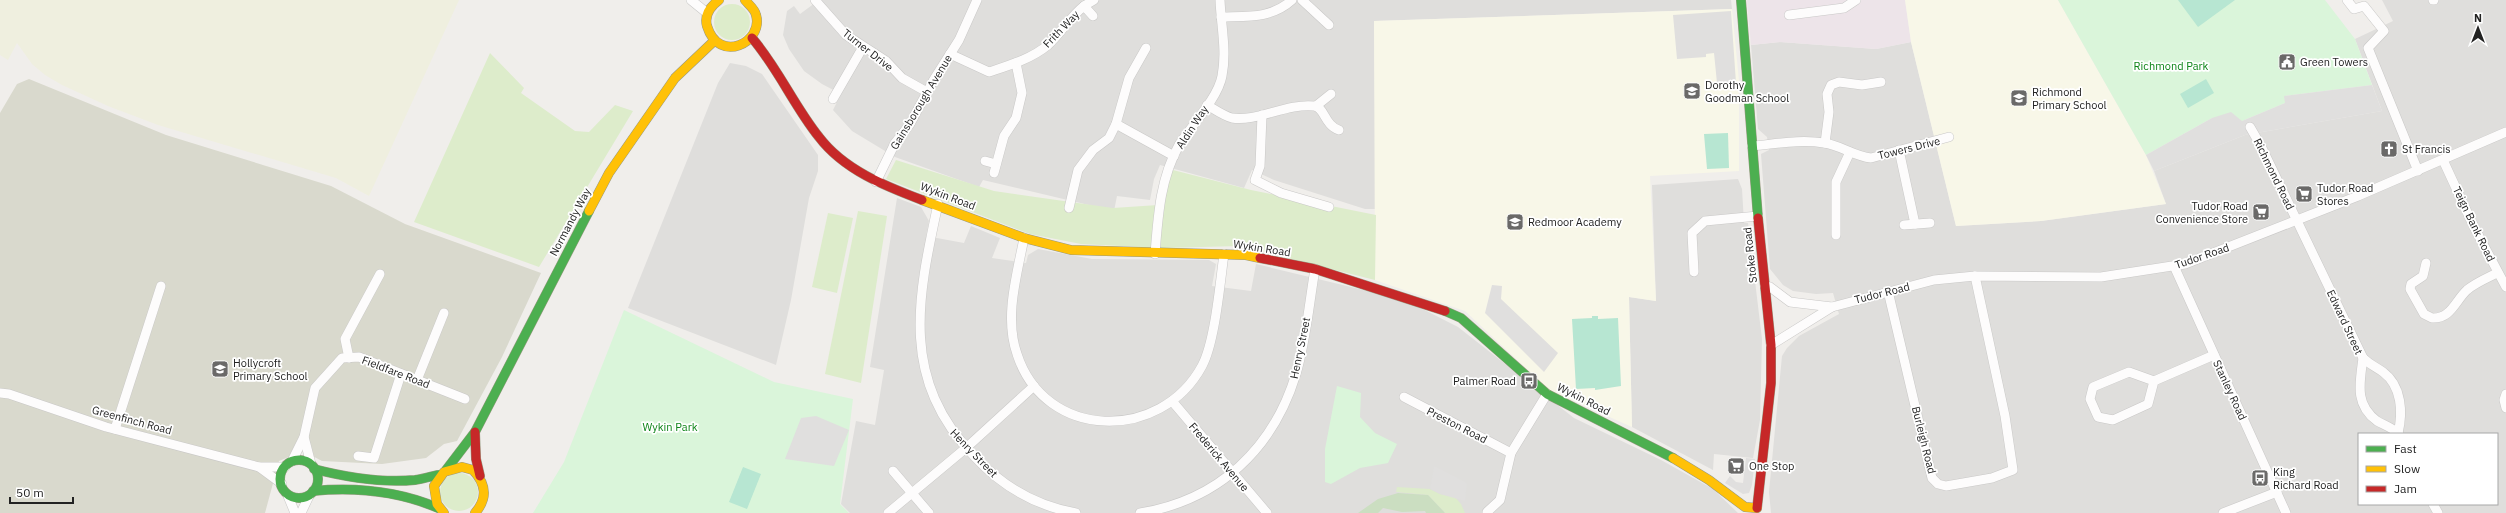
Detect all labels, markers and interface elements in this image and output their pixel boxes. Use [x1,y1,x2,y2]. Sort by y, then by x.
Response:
street label: Frith Way [1040,7,1083,51]
north arrow [2458,8,2498,48]
text: N [2474,11,2482,25]
street label: Turner Drive [840,26,896,74]
street label: Gainsborough Avenue [887,52,955,152]
public building icon: Green Towers [2277,52,2297,72]
place label: Green Towers [2300,55,2368,69]
park label: Richmond Park [2134,59,2209,73]
place label: Dorothy Goodman School [1705,78,1789,105]
school or university icon: Dorothy Goodman School [1682,81,1702,101]
place label: Richmond Primary School [2032,85,2107,112]
school or university icon: Richmond Primary School [2009,88,2029,108]
street label: Aldin Way [1173,102,1211,151]
street label: Towers Drive [1876,134,1942,162]
street label: Richmond Road [2251,136,2297,212]
church icon: St Francis [2379,139,2399,159]
place label: St Francis [2402,142,2451,156]
street label: Wykin Road [918,179,978,213]
place label: Tudor Road Stores [2317,181,2373,208]
supermarket icon: Tudor Road Stores [2294,184,2314,204]
street label: Teign Bank Road [2450,184,2498,264]
street label: Normandy Way [546,185,594,258]
place label: Tudor Road Convenience Store [2156,199,2248,226]
supermarket icon: Tudor Road Convenience Store [2251,202,2271,222]
school or university icon: Redmoor Academy [1505,212,1525,232]
place label: Redmoor Academy [1528,215,1622,229]
street label: Stoke Road [1740,226,1760,284]
street label: Wykin Road [1232,237,1292,259]
street label: Tudor Road [2173,240,2231,272]
street label: Tudor Road [1853,279,1911,307]
street label: Edward Street [2324,287,2366,357]
street label: Henry Street [1287,316,1313,380]
street label: Fieldfare Road [360,353,432,391]
place label: Hollycroft Primary School [233,356,308,383]
street label: Stanley Road [2210,358,2250,422]
school or university icon: Hollycroft Primary School [210,359,230,379]
bus stop icon: Palmer Road [1519,371,1539,391]
place label: Palmer Road [1453,374,1516,388]
street label: Wykin Road [1555,380,1613,418]
street label: Greenfinch Road [91,403,173,437]
street label: Preston Road [1424,404,1490,446]
street label: Burleigh Road [1909,405,1939,475]
park label: Wykin Park [643,420,698,434]
street label: Frederick Avenue [1186,420,1252,494]
street label: Henry Street [947,426,1001,480]
legend [2358,433,2498,505]
text: Fast [2394,441,2417,456]
supermarket icon: One Stop [1726,456,1746,476]
place label: One Stop [1749,459,1794,473]
text: Slow [2394,461,2420,476]
place label: King Richard Road [2273,465,2339,492]
bus stop icon: King Richard Road [2250,468,2270,488]
scale bar [10,479,73,505]
text: Jam [2394,481,2417,496]
text: 50 m [16,485,44,500]

